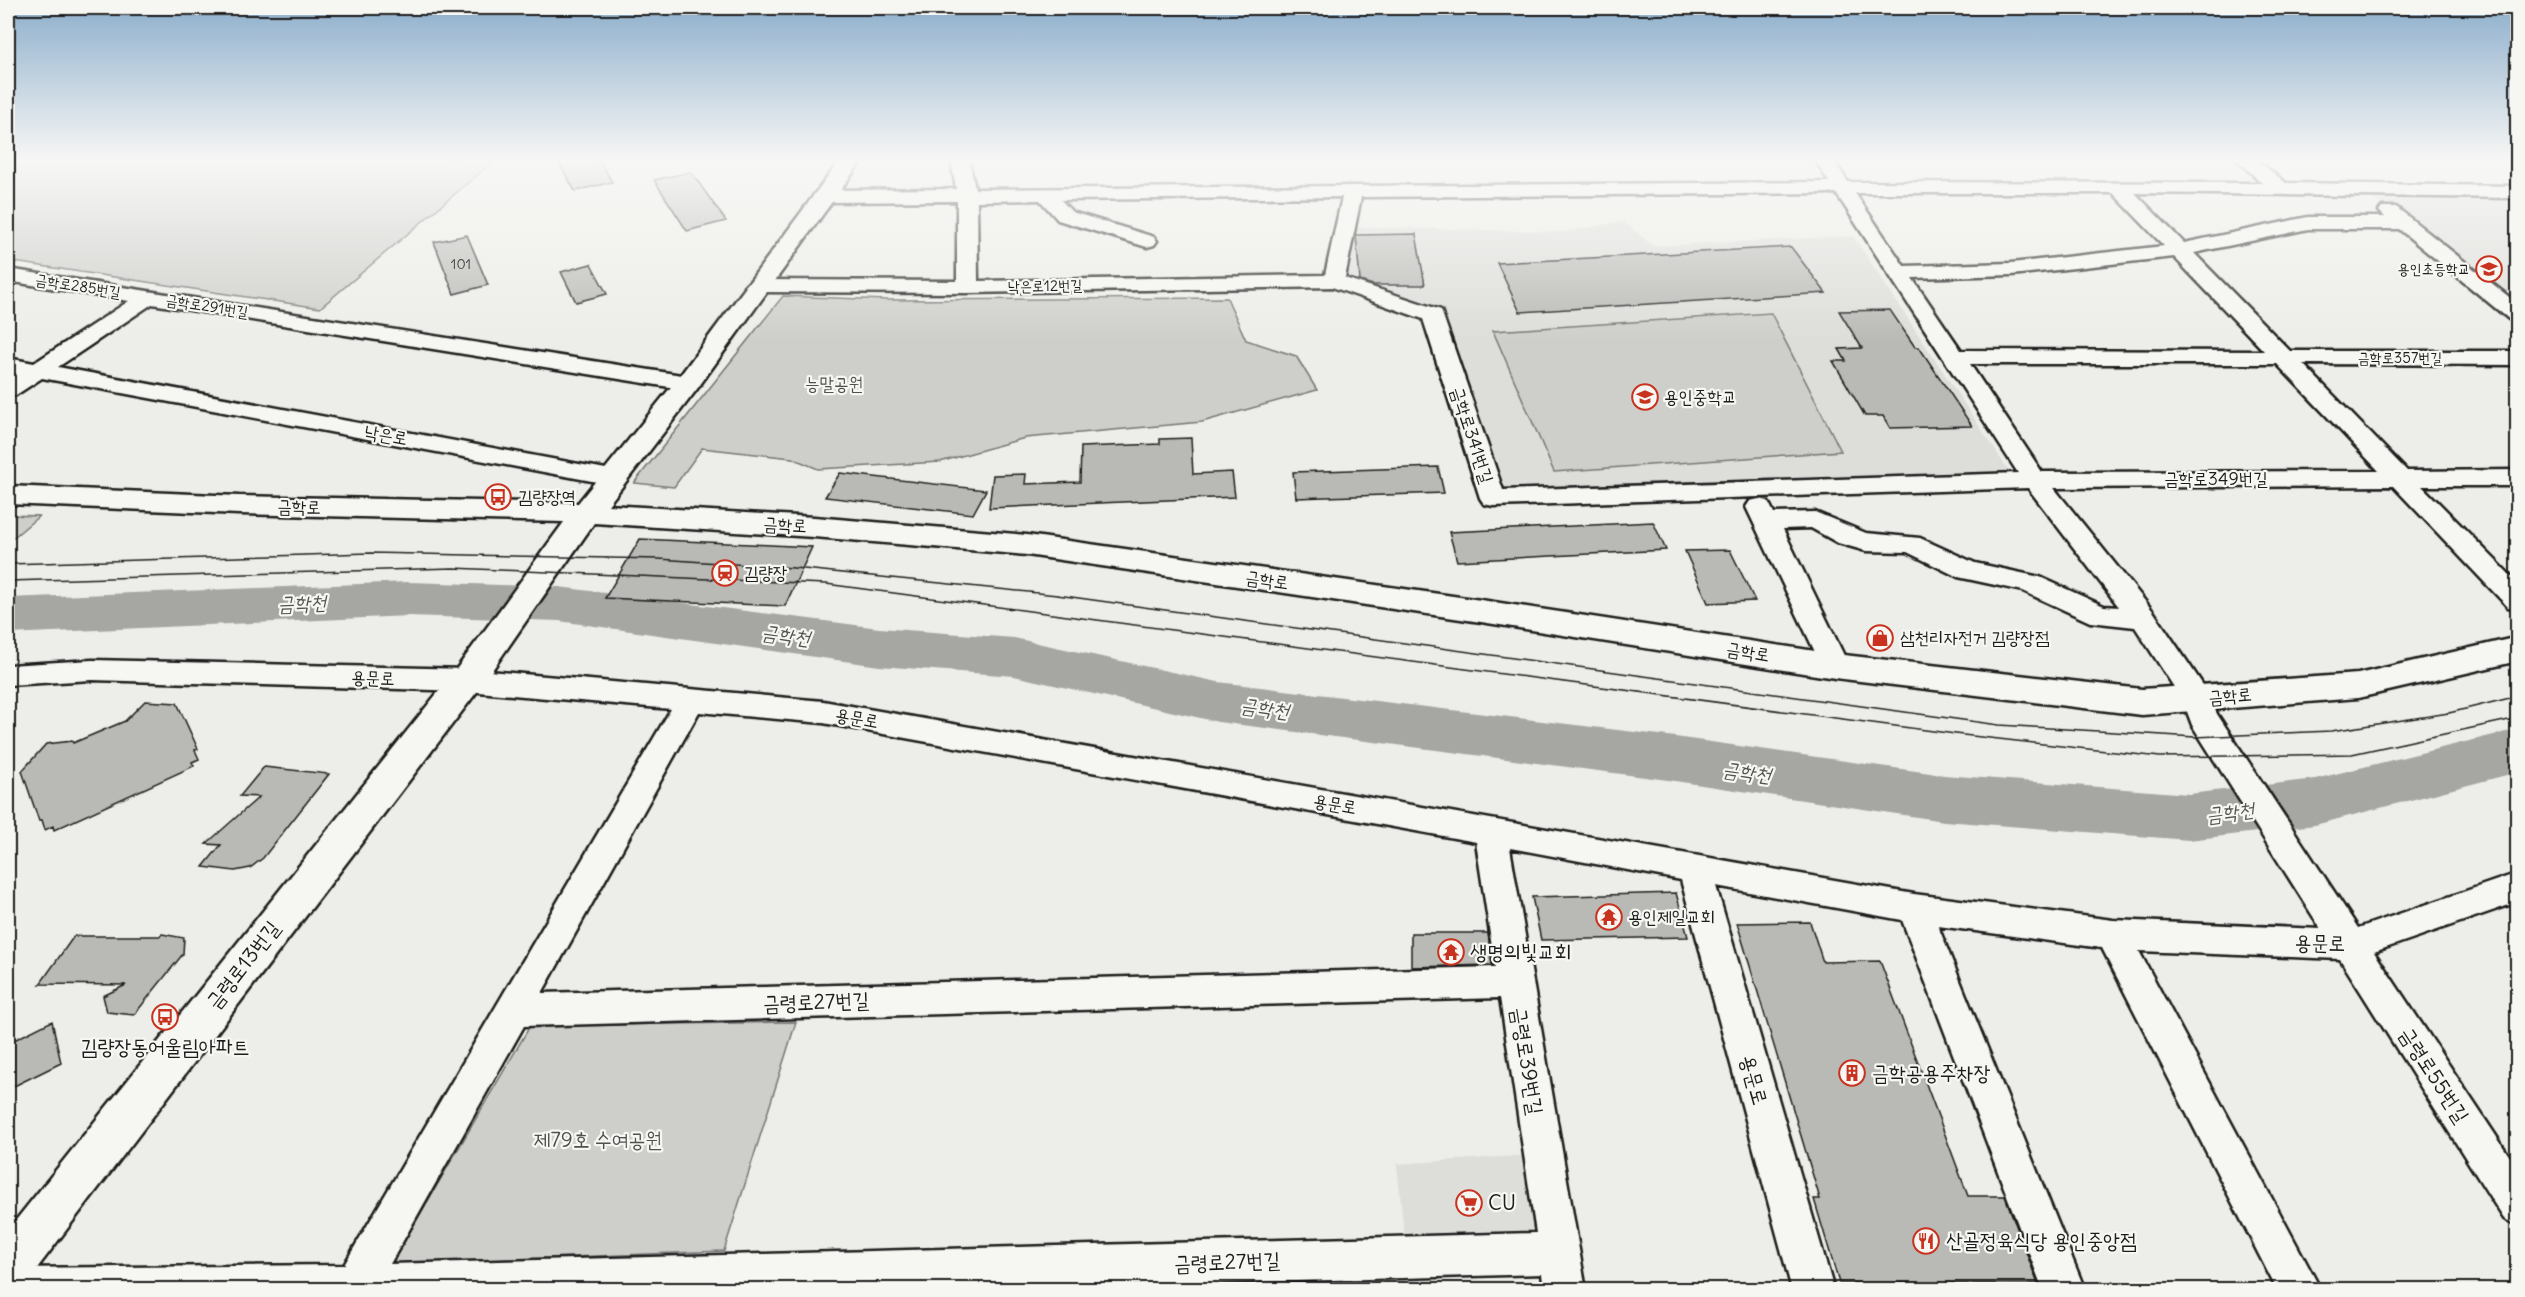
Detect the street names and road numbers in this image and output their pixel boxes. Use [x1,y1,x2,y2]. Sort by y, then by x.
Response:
street label: 금학로285번길 [34,269,122,302]
street label: 낙은로12번길 [1008,275,1082,296]
street label: 금학로291번길 [165,290,250,321]
street label: 금학로357번길 [2358,348,2442,367]
street label: 금학로341번길 [1446,384,1499,486]
street label: 낙은로 [363,419,409,450]
street label: 금학로349번길 [2164,467,2268,490]
street label: 금학로 [277,495,321,518]
street label: 금학로 [763,512,807,537]
street label: 금학로 [1244,565,1290,594]
street label: 금학로 [1725,637,1771,666]
street label: 용문로 [351,665,395,690]
street label: 금학로 [2207,682,2253,709]
street label: 용문로 [834,702,880,733]
street label: 용문로 [1312,788,1358,819]
street label: 금령로13번길 [200,915,286,1014]
street label: 용문로 [2294,929,2346,956]
street label: 금령로27번길 [762,986,870,1017]
street label: 금령로39번길 [1506,1005,1549,1117]
street label: 금령로55번길 [2394,1022,2475,1128]
street label: 용문로 [1735,1052,1774,1108]
street label: 금령로27번길 [1173,1246,1281,1277]

